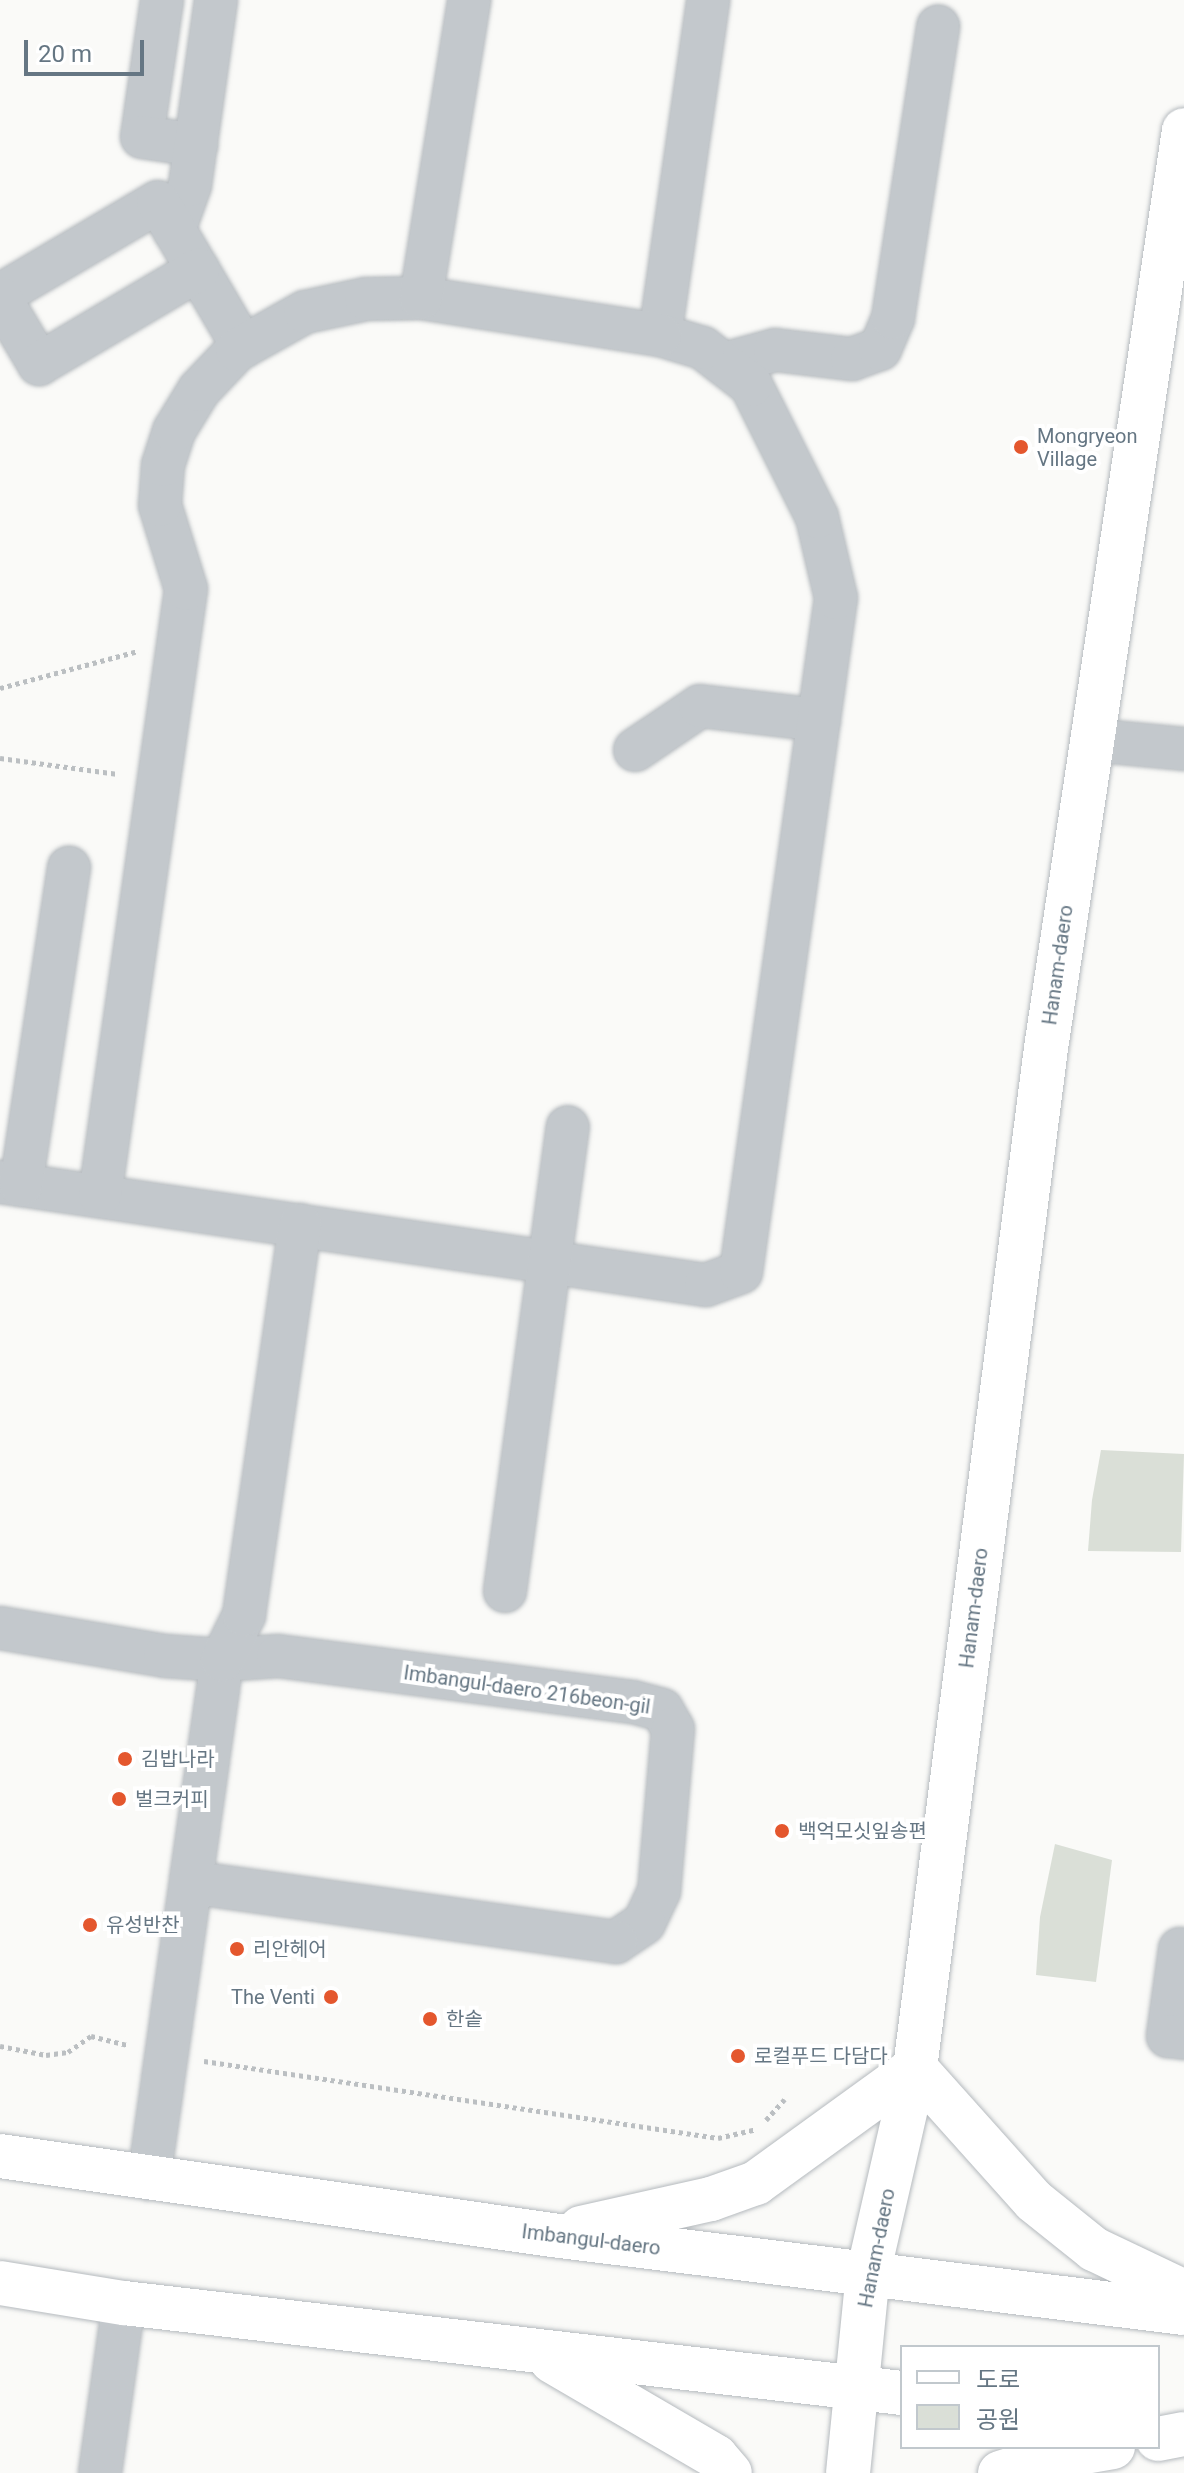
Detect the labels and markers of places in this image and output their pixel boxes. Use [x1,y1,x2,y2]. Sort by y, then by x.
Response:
place label: Mongryeon Village [1037,424,1137,471]
marker: Mongryeon Village [1012,438,1030,456]
place label: 김밥나라 [141,1747,215,1771]
marker: 김밥나라 [116,1750,134,1768]
place label: 벌크커피 [135,1787,209,1811]
marker: 벌크커피 [110,1790,128,1808]
place label: 백억모싯잎송편 [798,1819,927,1843]
marker: 백억모싯잎송편 [773,1822,791,1840]
place label: 유성반찬 [106,1913,180,1937]
marker: 유성반찬 [81,1916,99,1934]
place label: 리안헤어 [253,1937,327,1961]
marker: 리안헤어 [228,1940,246,1958]
place label: The Venti [231,1985,315,2009]
marker: The Venti [322,1988,340,2006]
place label: 한솥 [446,2007,483,2031]
marker: 한솥 [421,2010,439,2028]
place label: 로컬푸드 다담다 [754,2044,888,2068]
marker: 로컬푸드 다담다 [729,2047,747,2065]

